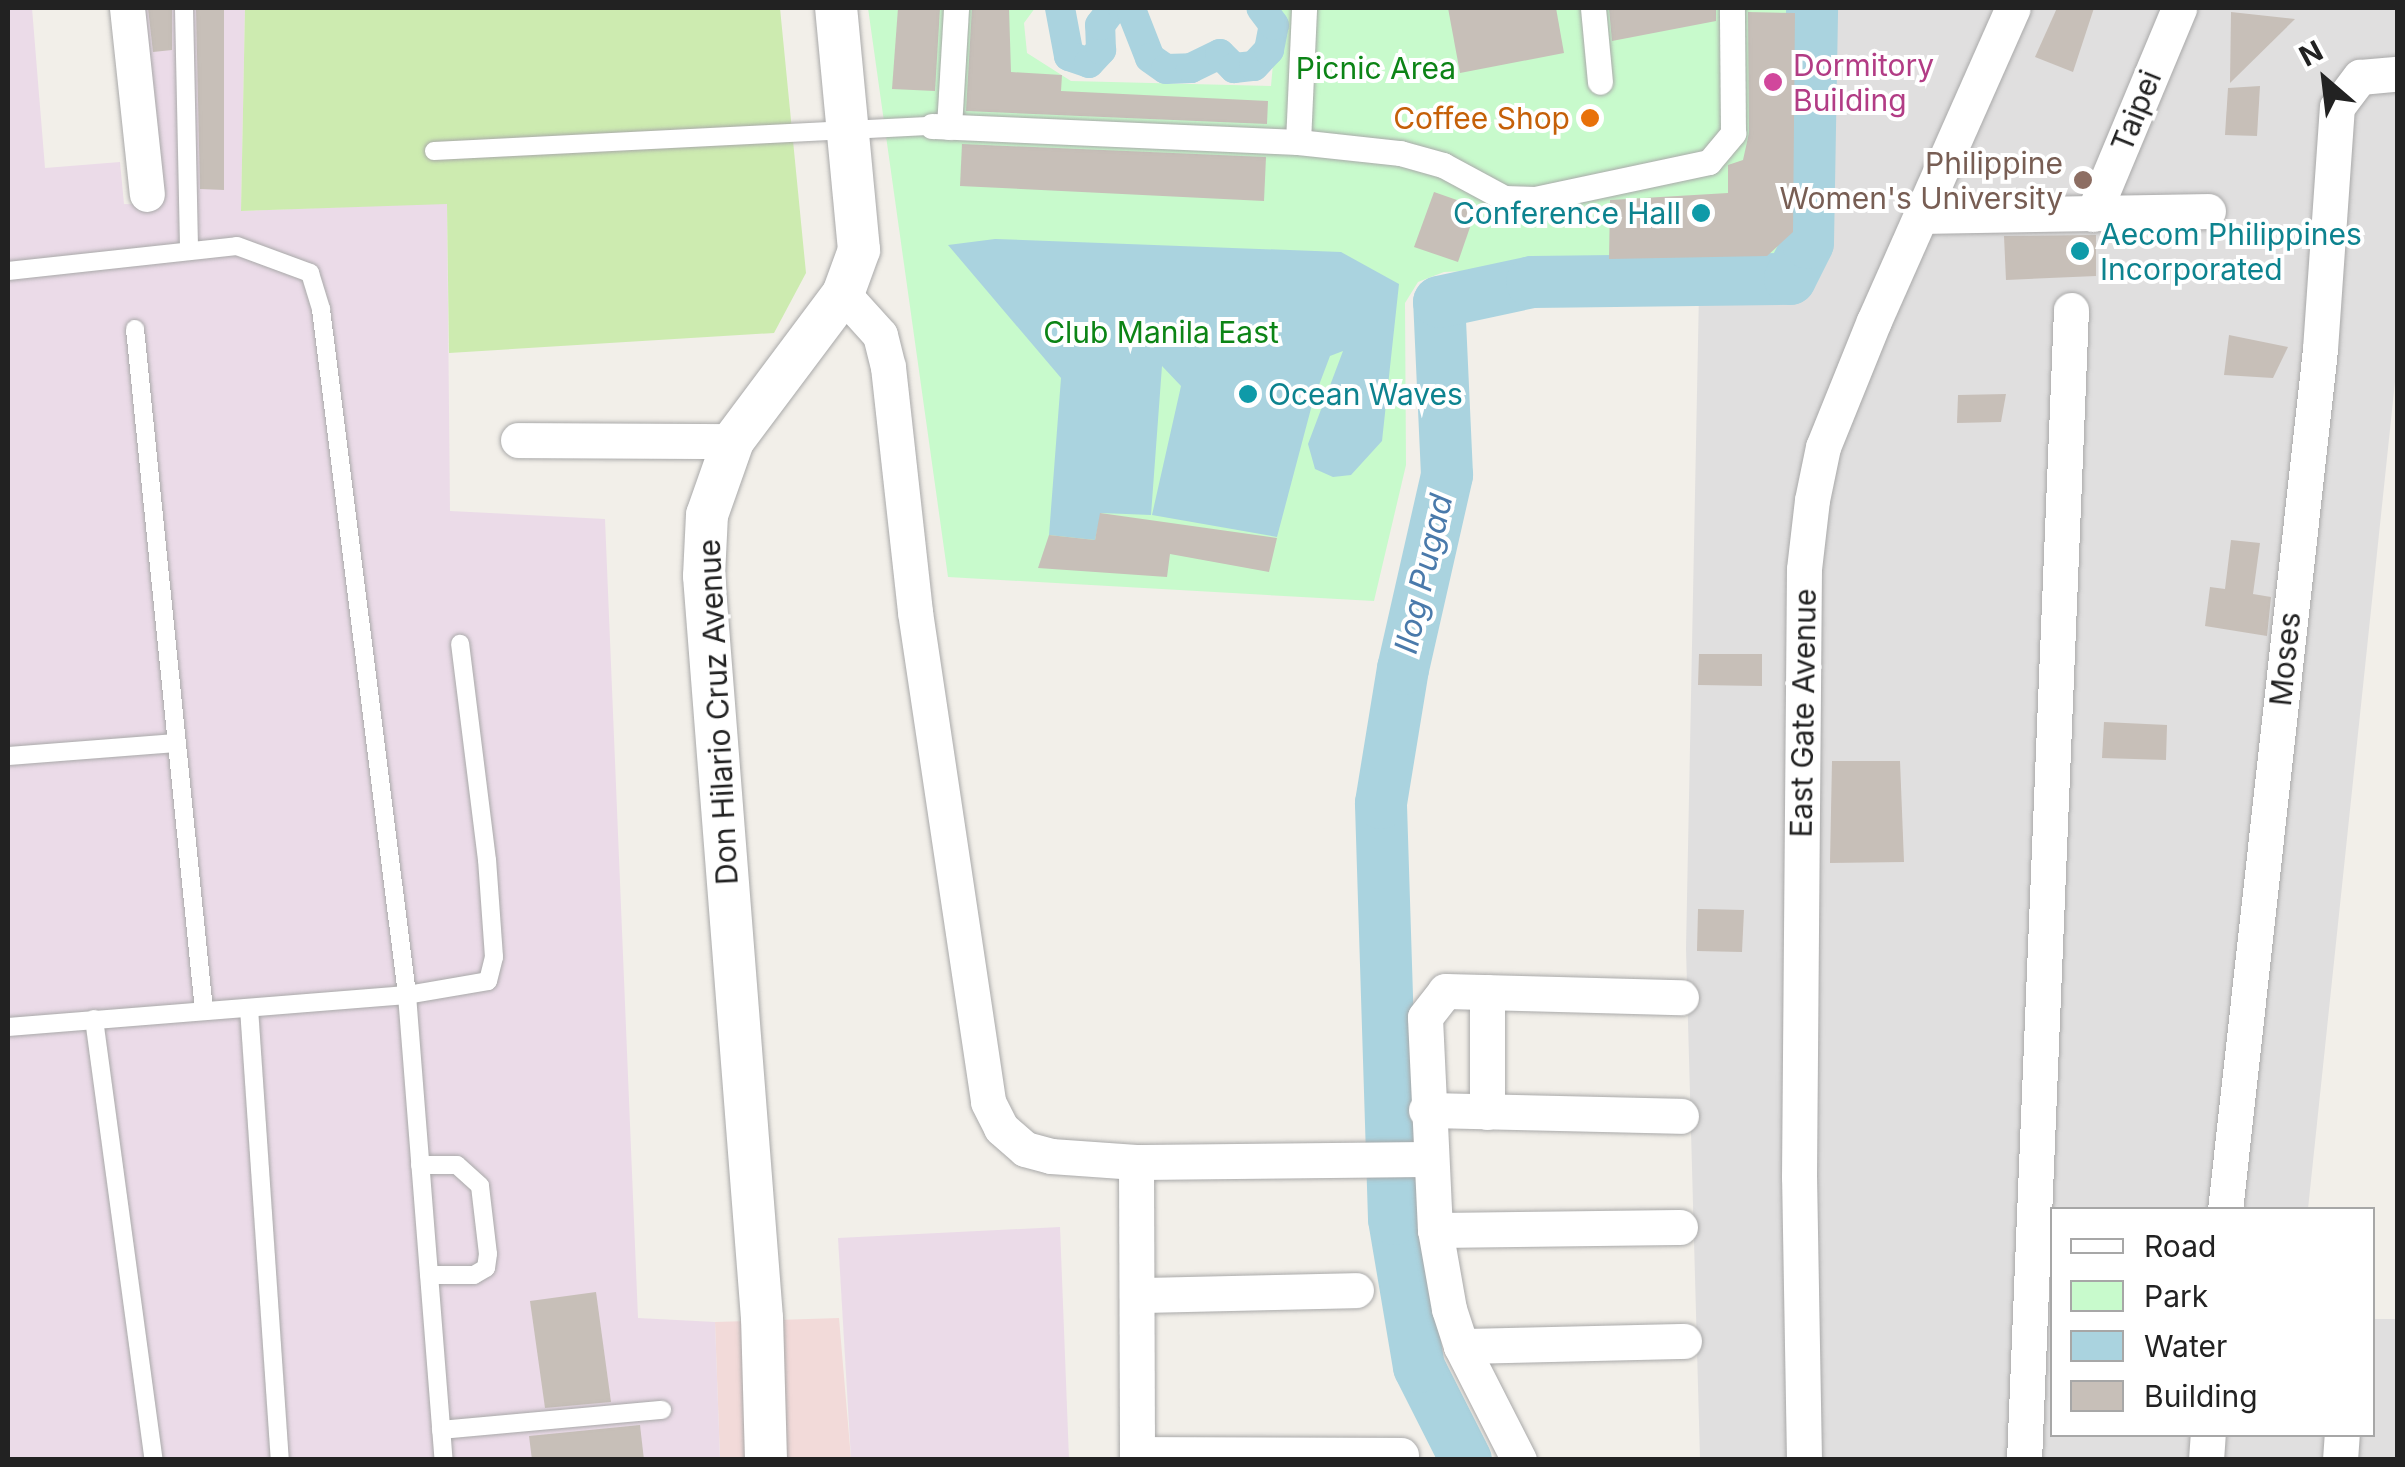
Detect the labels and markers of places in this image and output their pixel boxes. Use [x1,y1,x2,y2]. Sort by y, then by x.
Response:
place label: Dormitory Building [1793,47,1934,118]
marker: Dormitory Building [1762,71,1784,93]
place label: Coffee Shop [1393,100,1570,136]
marker: Coffee Shop [1579,107,1601,129]
place label: Philippine Women's University [1779,145,2063,216]
marker: Philippine Women's University [2072,169,2094,191]
place label: Conference Hall [1453,195,1681,231]
marker: Conference Hall [1690,202,1712,224]
place label: Aecom Philippines Incorporated [2100,216,2362,286]
marker: Aecom Philippines Incorporated [2069,240,2091,262]
place label: Ocean Waves [1268,376,1463,412]
marker: Ocean Waves [1237,383,1259,405]

